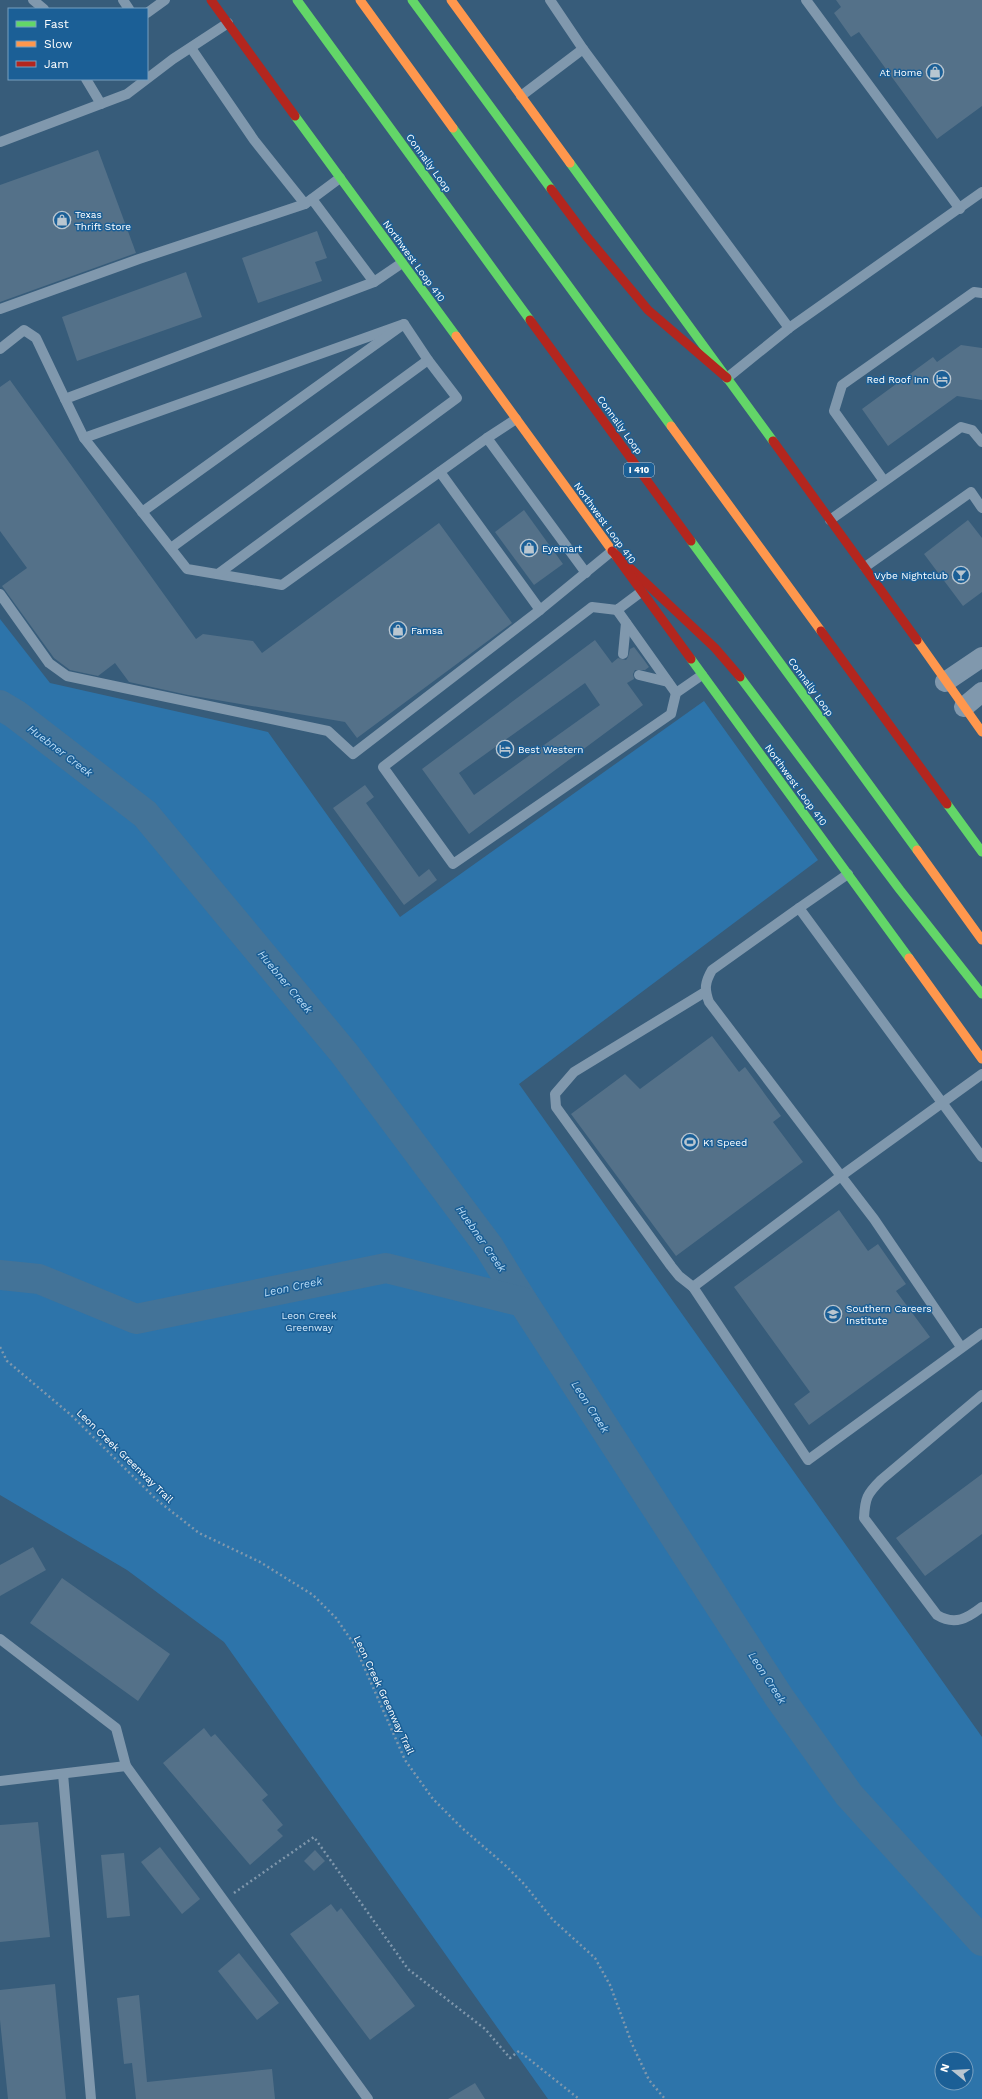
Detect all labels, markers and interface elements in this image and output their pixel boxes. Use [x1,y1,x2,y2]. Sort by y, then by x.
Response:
legend [8,8,148,80]
text: Fast [44,17,69,31]
text: Slow [44,37,72,51]
text: Jam [44,57,69,71]
shop icon: At Home [925,62,945,82]
place label: At Home [880,67,922,78]
street label: Connally Loop [404,132,454,194]
place label: Texas Thrift Store [75,209,131,232]
shop icon: Texas Thrift Store [52,210,72,230]
street label: Northwest Loop 410 [381,218,447,304]
hotel icon: Red Roof Inn [932,369,952,389]
place label: Red Roof Inn [866,374,929,385]
street label: Connally Loop [595,394,645,456]
road number: I 410 [624,463,654,477]
street label: Northwest Loop 410 [572,480,638,566]
shop icon: Eyemart [519,538,539,558]
place label: Eyemart [542,543,583,554]
bar icon: Vybe Nightclub [951,565,971,585]
place label: Vybe Nightclub [874,570,948,581]
shop icon: Famsa [388,620,408,640]
place label: Famsa [411,625,443,636]
street label: Connally Loop [786,656,836,718]
water label: Huebner Creek [25,722,96,780]
hotel icon: Best Western [495,739,515,759]
street label: Northwest Loop 410 [763,742,829,828]
place label: Best Western [518,744,583,755]
water label: Huebner Creek [255,948,316,1017]
sports icon: K1 Speed [680,1132,700,1152]
place label: K1 Speed [703,1137,747,1148]
water label: Huebner Creek [453,1203,509,1276]
water label: Leon Creek [263,1274,324,1300]
place label: Southern Careers Institute [846,1303,932,1326]
school or university icon: Southern Careers Institute [823,1304,843,1324]
park label: Leon Creek Greenway [281,1310,337,1333]
water label: Leon Creek [568,1379,612,1436]
street label: Leon Creek Greenway Trail [75,1407,175,1505]
street label: Leon Creek Greenway Trail [352,1634,416,1756]
water label: Leon Creek [745,1650,789,1707]
north arrow [934,2051,974,2091]
text: N [938,2062,952,2074]

